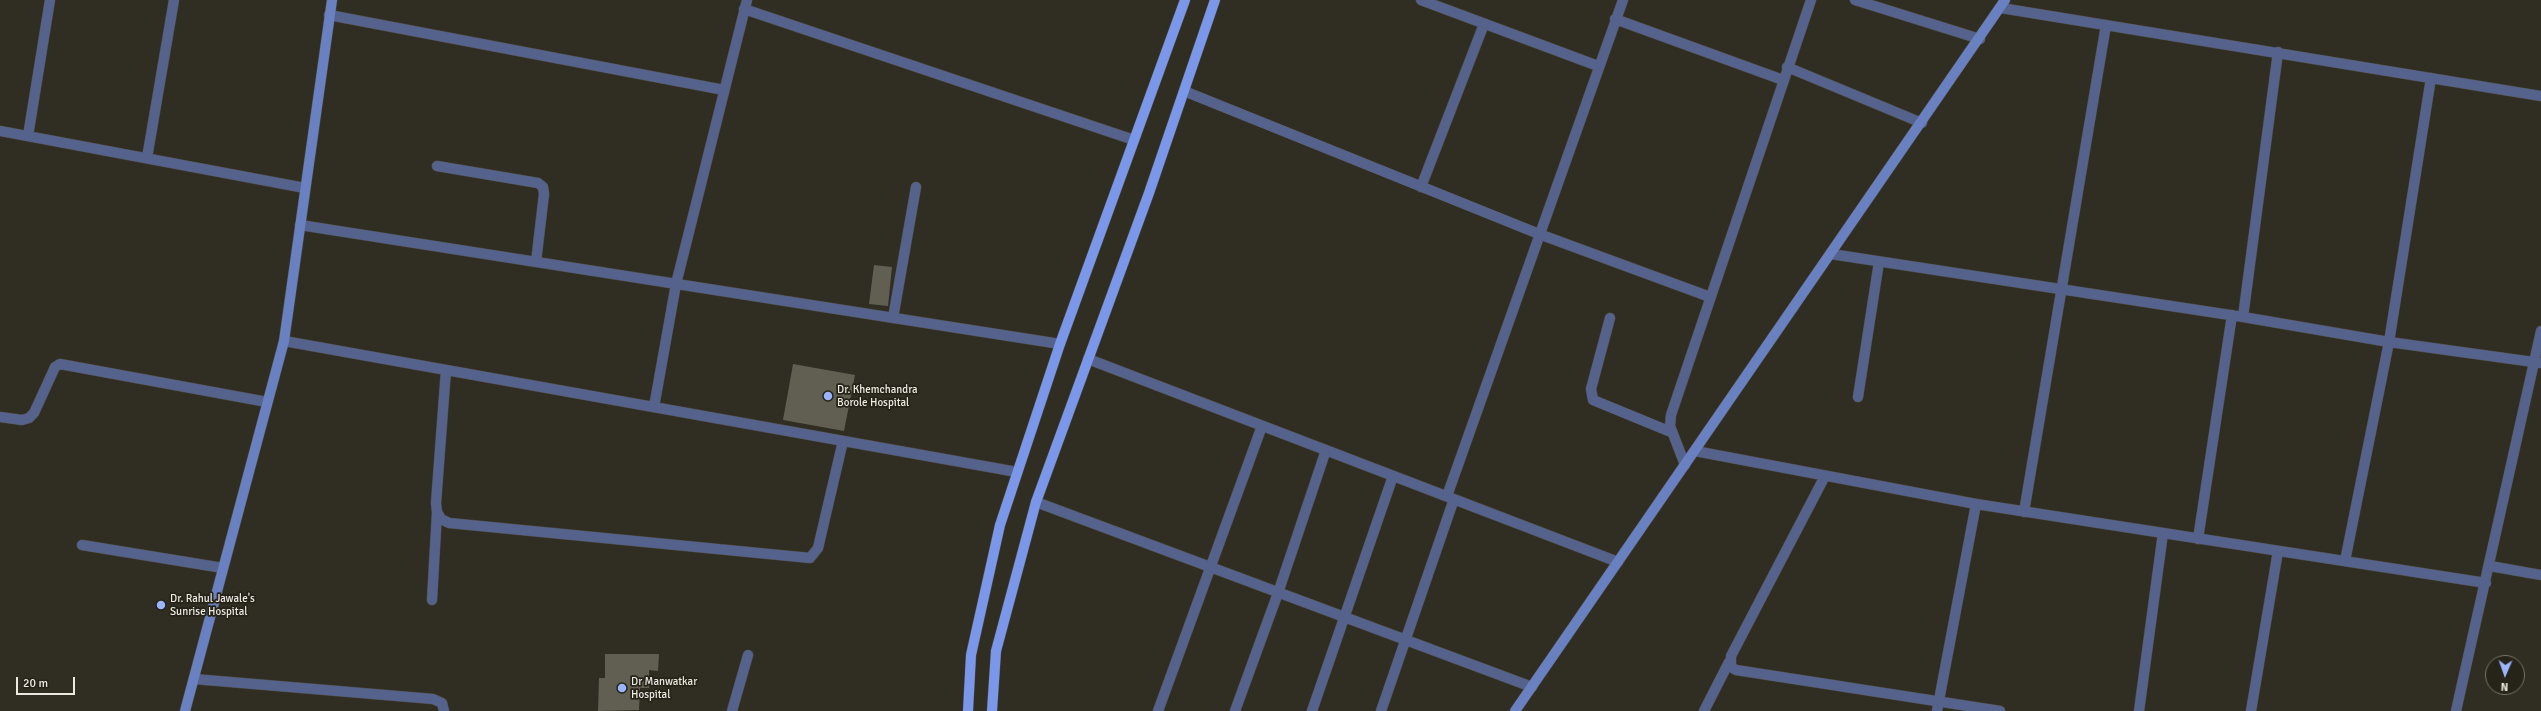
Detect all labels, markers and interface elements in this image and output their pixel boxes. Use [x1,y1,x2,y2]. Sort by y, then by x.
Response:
place label: Dr. Khemchandra Borole Hospital [837,383,918,409]
marker: Dr. Khemchandra Borole Hospital [822,390,834,402]
place label: Dr. Rahul Jawale's Sunrise Hospital [170,592,255,618]
marker: Dr. Rahul Jawale's Sunrise Hospital [155,599,167,611]
north arrow [2485,655,2525,695]
scale bar [18,669,77,695]
place label: Dr Manwatkar Hospital [631,675,697,701]
text: 20 m [23,676,48,691]
text: N [2501,680,2509,693]
marker: Dr Manwatkar Hospital [616,682,628,694]

